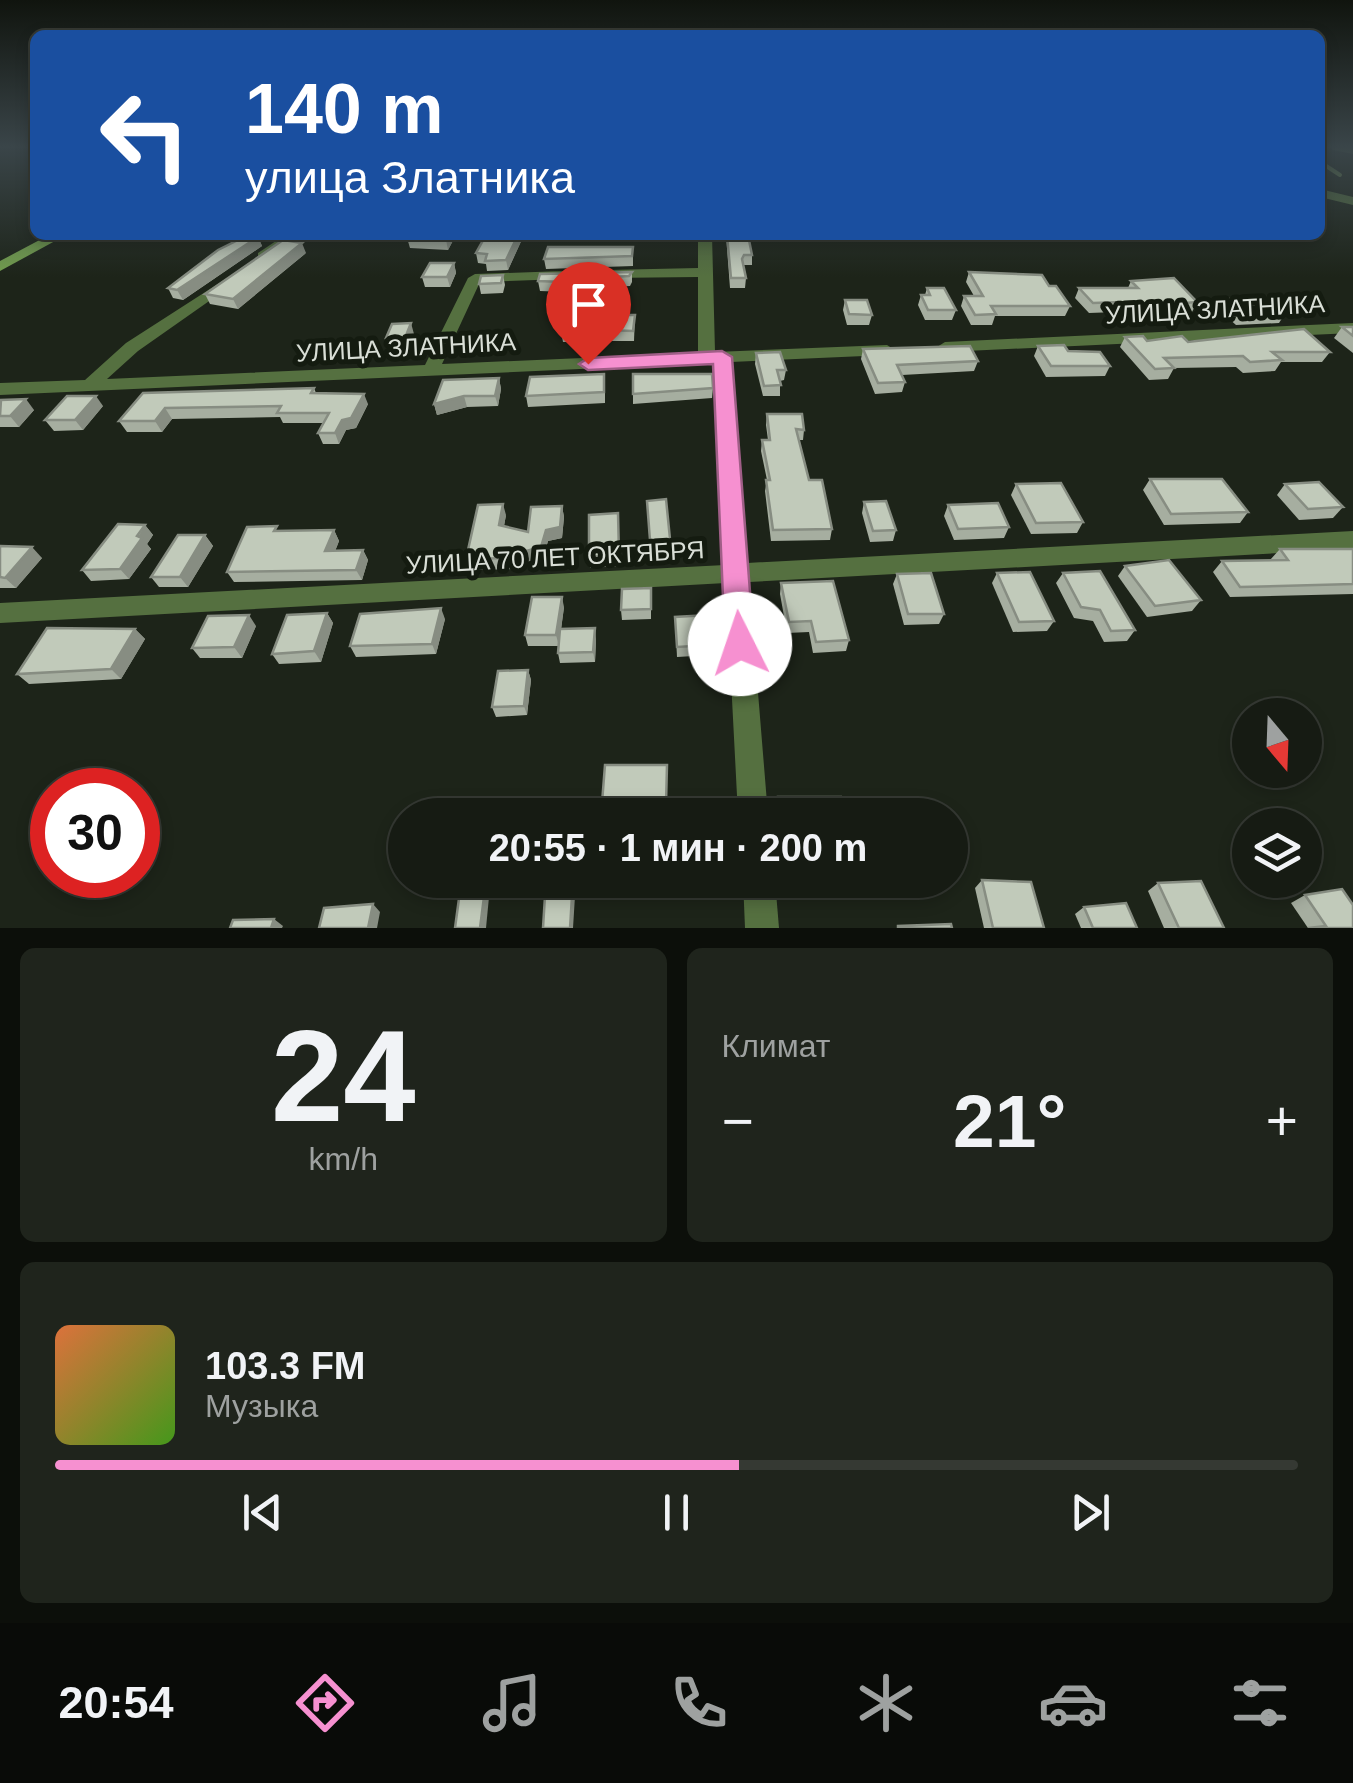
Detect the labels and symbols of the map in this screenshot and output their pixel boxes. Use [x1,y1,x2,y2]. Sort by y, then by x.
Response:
pin [546,262,631,365]
street label: УЛИЦА ЗЛАТНИКА [1104,289,1326,329]
street label: УЛИЦА ЗЛАТНИКА [295,327,517,367]
street label: УЛИЦА 70 ЛЕТ ОКТЯБРЯ [405,535,705,579]
position arrow [688,592,792,696]
north arrow [1232,698,1322,788]
speed limit sign: 30 [30,768,160,898]

